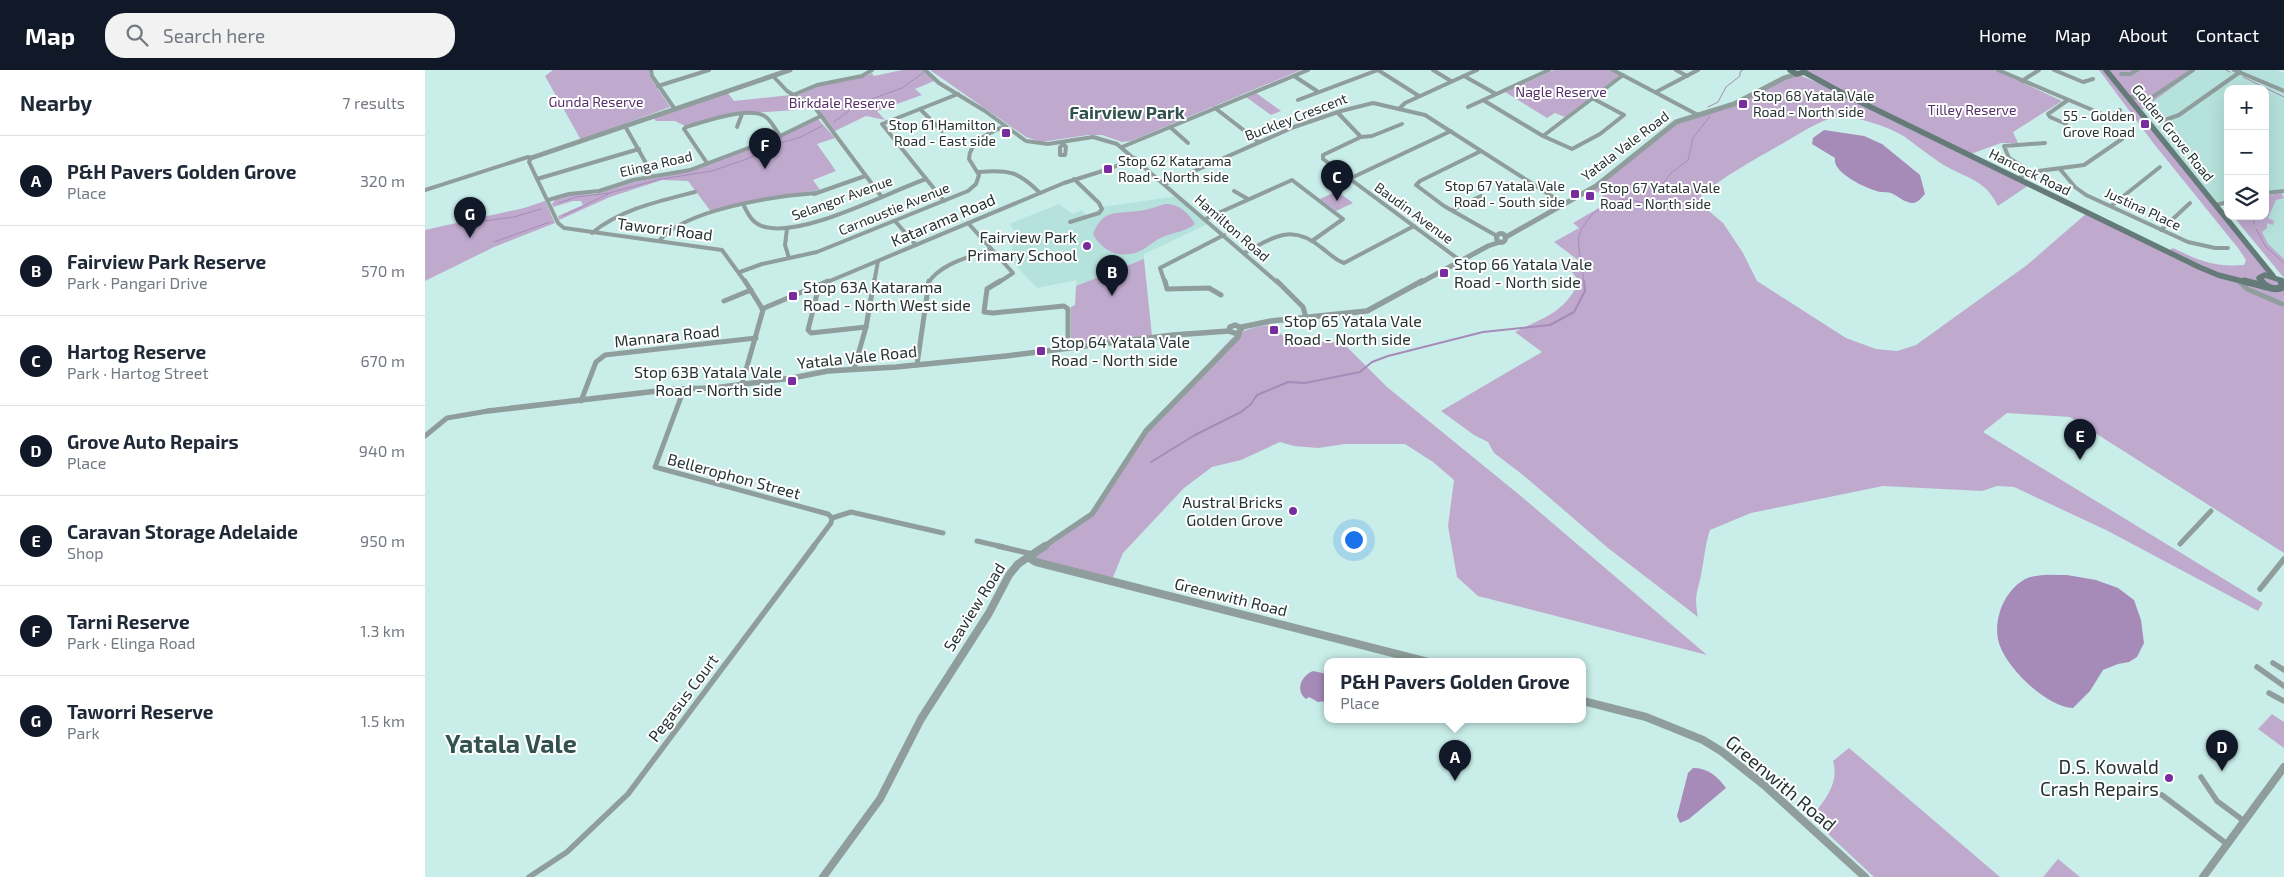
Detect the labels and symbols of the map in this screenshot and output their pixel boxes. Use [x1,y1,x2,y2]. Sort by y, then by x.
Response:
street label: Golden Grove Road [2129,81,2218,185]
park label: Nagle Reserve [1515,83,1607,100]
place label: Stop 68 Yatala Vale Road - North side [1753,87,1875,120]
street label: Buckley Crescent [1242,89,1349,144]
park label: Gunda Reserve [549,93,643,110]
park label: Birkdale Reserve [789,94,895,111]
marker: Stop 68 Yatala Vale Road - North side [1737,98,1749,110]
district label: Fairview Park [1069,101,1185,123]
park label: Tilley Reserve [1928,101,2016,118]
street label: Yatala Vale Road [1577,107,1672,184]
place label: 55 - Golden Grove Road [2063,107,2135,140]
place label: Stop 61 Hamilton Road - East side [889,116,996,149]
marker: 55 - Golden Grove Road [2139,118,2151,130]
marker: Stop 61 Hamilton Road - East side [1000,127,1012,139]
pin: F [749,128,781,169]
street label: Hancock Road [1986,144,2074,199]
street label: Elinga Road [618,147,694,180]
place label: Stop 62 Katarama Road - North side [1118,152,1232,185]
pin: C [1321,160,1353,201]
marker: Stop 62 Katarama Road - North side [1102,163,1114,175]
street label: Selangor Avenue [789,171,895,224]
place label: Stop 67 Yatala Vale Road - South side [1445,177,1565,210]
street label: Carnoustie Avenue [836,178,952,239]
street label: Baudin Avenue [1371,178,1457,247]
place label: Stop 67 Yatala Vale Road - North side [1600,179,1720,212]
street label: Justina Place [2102,184,2184,234]
marker: Stop 67 Yatala Vale Road - South side [1569,188,1581,200]
street label: Katarama Road [888,189,998,250]
street label: Hamilton Road [1191,190,1273,265]
marker: Stop 67 Yatala Vale Road - North side [1584,190,1596,202]
pin: G [454,197,486,238]
street label: Taworri Road [616,213,714,244]
place label: Fairview Park Primary School [967,227,1077,264]
marker: Fairview Park Primary School [1081,240,1093,252]
place label: Stop 66 Yatala Vale Road - North side [1454,254,1592,291]
pin: B [1096,255,1128,296]
marker: Stop 66 Yatala Vale Road - North side [1438,267,1450,279]
place label: Stop 63A Katarama Road - North West side [803,277,971,314]
marker: Stop 63A Katarama Road - North West side [787,290,799,302]
place label: Stop 65 Yatala Vale Road - North side [1284,311,1422,348]
street label: Mannara Road [613,321,721,350]
marker: Stop 65 Yatala Vale Road - North side [1268,324,1280,336]
place label: Stop 64 Yatala Vale Road - North side [1051,332,1190,369]
street label: Yatala Vale Road [796,341,918,372]
marker: Stop 64 Yatala Vale Road - North side [1035,345,1047,357]
place label: Stop 63B Yatala Vale Road - North side [634,362,782,399]
marker: Stop 63B Yatala Vale Road - North side [786,375,798,387]
pin: E [2064,419,2096,460]
street label: Bellerophon Street [666,449,803,502]
place label: Austral Bricks Golden Grove [1182,492,1283,529]
marker: Austral Bricks Golden Grove [1287,505,1299,517]
your location [1341,527,1367,553]
street label: Seaview Road [939,559,1008,654]
street label: Greenwith Road [1173,573,1290,620]
street label: Pegasus Court [644,650,722,745]
district label: Yatala Vale [445,728,577,758]
street label: Greenwith Road [1721,730,1841,836]
pin: D [2206,730,2238,771]
pin: A [1439,740,1471,781]
place label: D.S. Kowald Crash Repairs [2040,755,2159,800]
marker: D.S. Kowald Crash Repairs [2163,772,2175,784]

